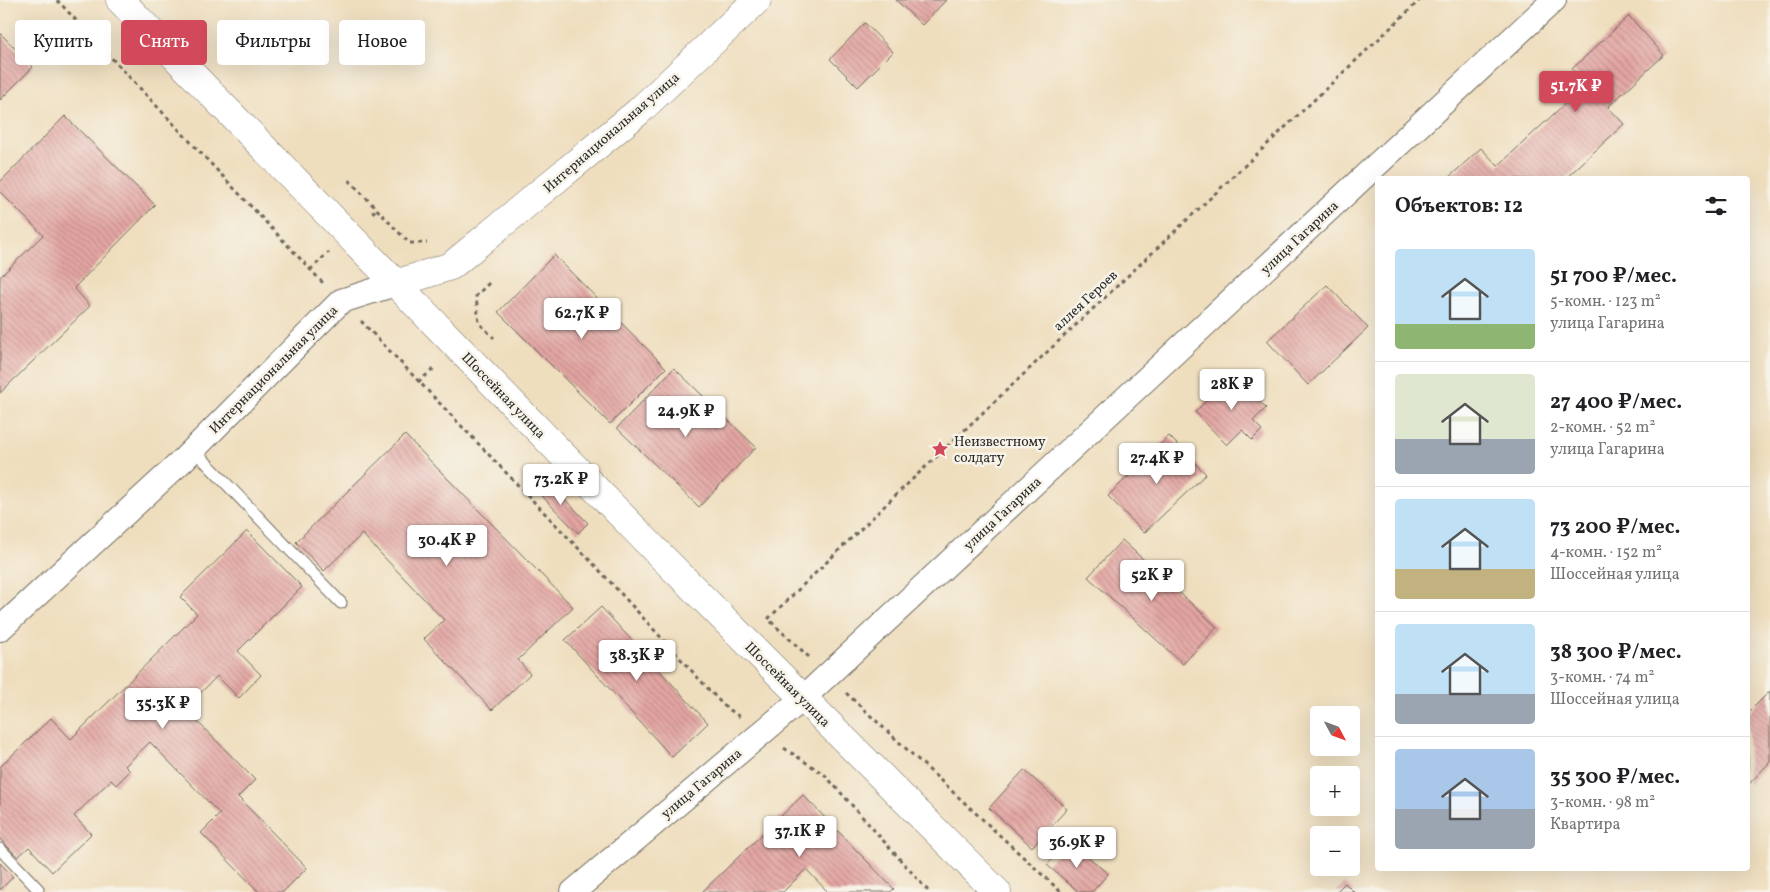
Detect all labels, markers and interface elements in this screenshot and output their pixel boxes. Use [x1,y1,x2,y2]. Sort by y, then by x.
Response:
chip: Купить [15,20,111,65]
chip: Снять [121,20,207,65]
chip: Фильтры [217,20,329,65]
chip: Новое [339,20,425,65]
street label: Интернациональная улица [540,69,684,198]
pin: 51.7K ₽ [1530,70,1622,113]
text: 51.7K ₽ [1550,76,1602,98]
text: Объектов: 12 [1395,192,1523,221]
icon: filters [1702,192,1730,220]
street label: улица Гагарина [1257,197,1343,279]
text: 51 700 ₽/мес. [1550,262,1677,291]
street label: аллея Героев [1050,266,1122,336]
icon: home [1435,269,1495,329]
text: 5-комн. · 123 m² [1550,291,1661,313]
pin: 62.7K ₽ [536,298,628,340]
street label: Интернациональная улица [206,301,343,439]
text: 62.7K ₽ [555,303,609,325]
text: улица Гагарина [1550,313,1665,335]
street label: Шоссейная улица [457,349,549,443]
pin: 28K ₽ [1197,368,1267,411]
text: 28K ₽ [1211,374,1253,396]
text: 27 400 ₽/мес. [1550,388,1682,417]
icon: home [1435,394,1495,454]
pin: 24.9K ₽ [640,396,732,438]
text: 24.9K ₽ [658,401,714,423]
text: 2-комн. · 52 m² [1550,417,1655,439]
place label: Неизвестному солдату [954,433,1046,468]
place icon: Неизвестному солдату [930,439,950,459]
text: улица Гагарина [1550,439,1665,461]
pin: 27.4K ₽ [1111,442,1203,485]
text: 27.4K ₽ [1130,448,1184,470]
pin: 73.2K ₽ [515,464,607,506]
text: 73.2K ₽ [534,469,588,491]
street label: улица Гагарина [960,473,1046,555]
text: 73 200 ₽/мес. [1550,513,1680,542]
icon: home [1435,519,1495,579]
pin: 30.4K ₽ [401,524,493,567]
text: 30.4K ₽ [418,530,476,552]
text: 4-комн. · 152 m² [1550,542,1662,564]
pin: 52K ₽ [1117,560,1187,602]
text: Шоссейная улица [1550,564,1680,586]
text: 52K ₽ [1131,565,1173,587]
street label: Шоссейная улица [740,638,834,732]
text: 38 300 ₽/мес. [1550,638,1682,667]
pin: 38.3K ₽ [591,640,683,682]
icon: home [1435,644,1495,704]
text: 38.3K ₽ [610,645,664,667]
text: 3-комн. · 74 m² [1550,667,1654,689]
pin: 35.3K ₽ [117,688,209,730]
text: Шоссейная улица [1550,689,1680,711]
text: 35.3K ₽ [136,693,190,715]
north arrow [1310,706,1360,756]
map controls [1310,706,1360,876]
street label: улица Гагарина [657,745,747,824]
text: 35 300 ₽/мес. [1550,763,1680,792]
button: + [1310,766,1360,816]
icon: home [1435,769,1495,829]
text: 3-комн. · 98 m² [1550,792,1655,814]
text: Квартира [1550,814,1620,836]
pin: 37.1K ₽ [754,816,846,858]
text: 37.1K ₽ [775,821,825,843]
pin: 36.9K ₽ [1031,826,1123,869]
button: − [1310,826,1360,876]
text: 36.9K ₽ [1049,832,1105,854]

